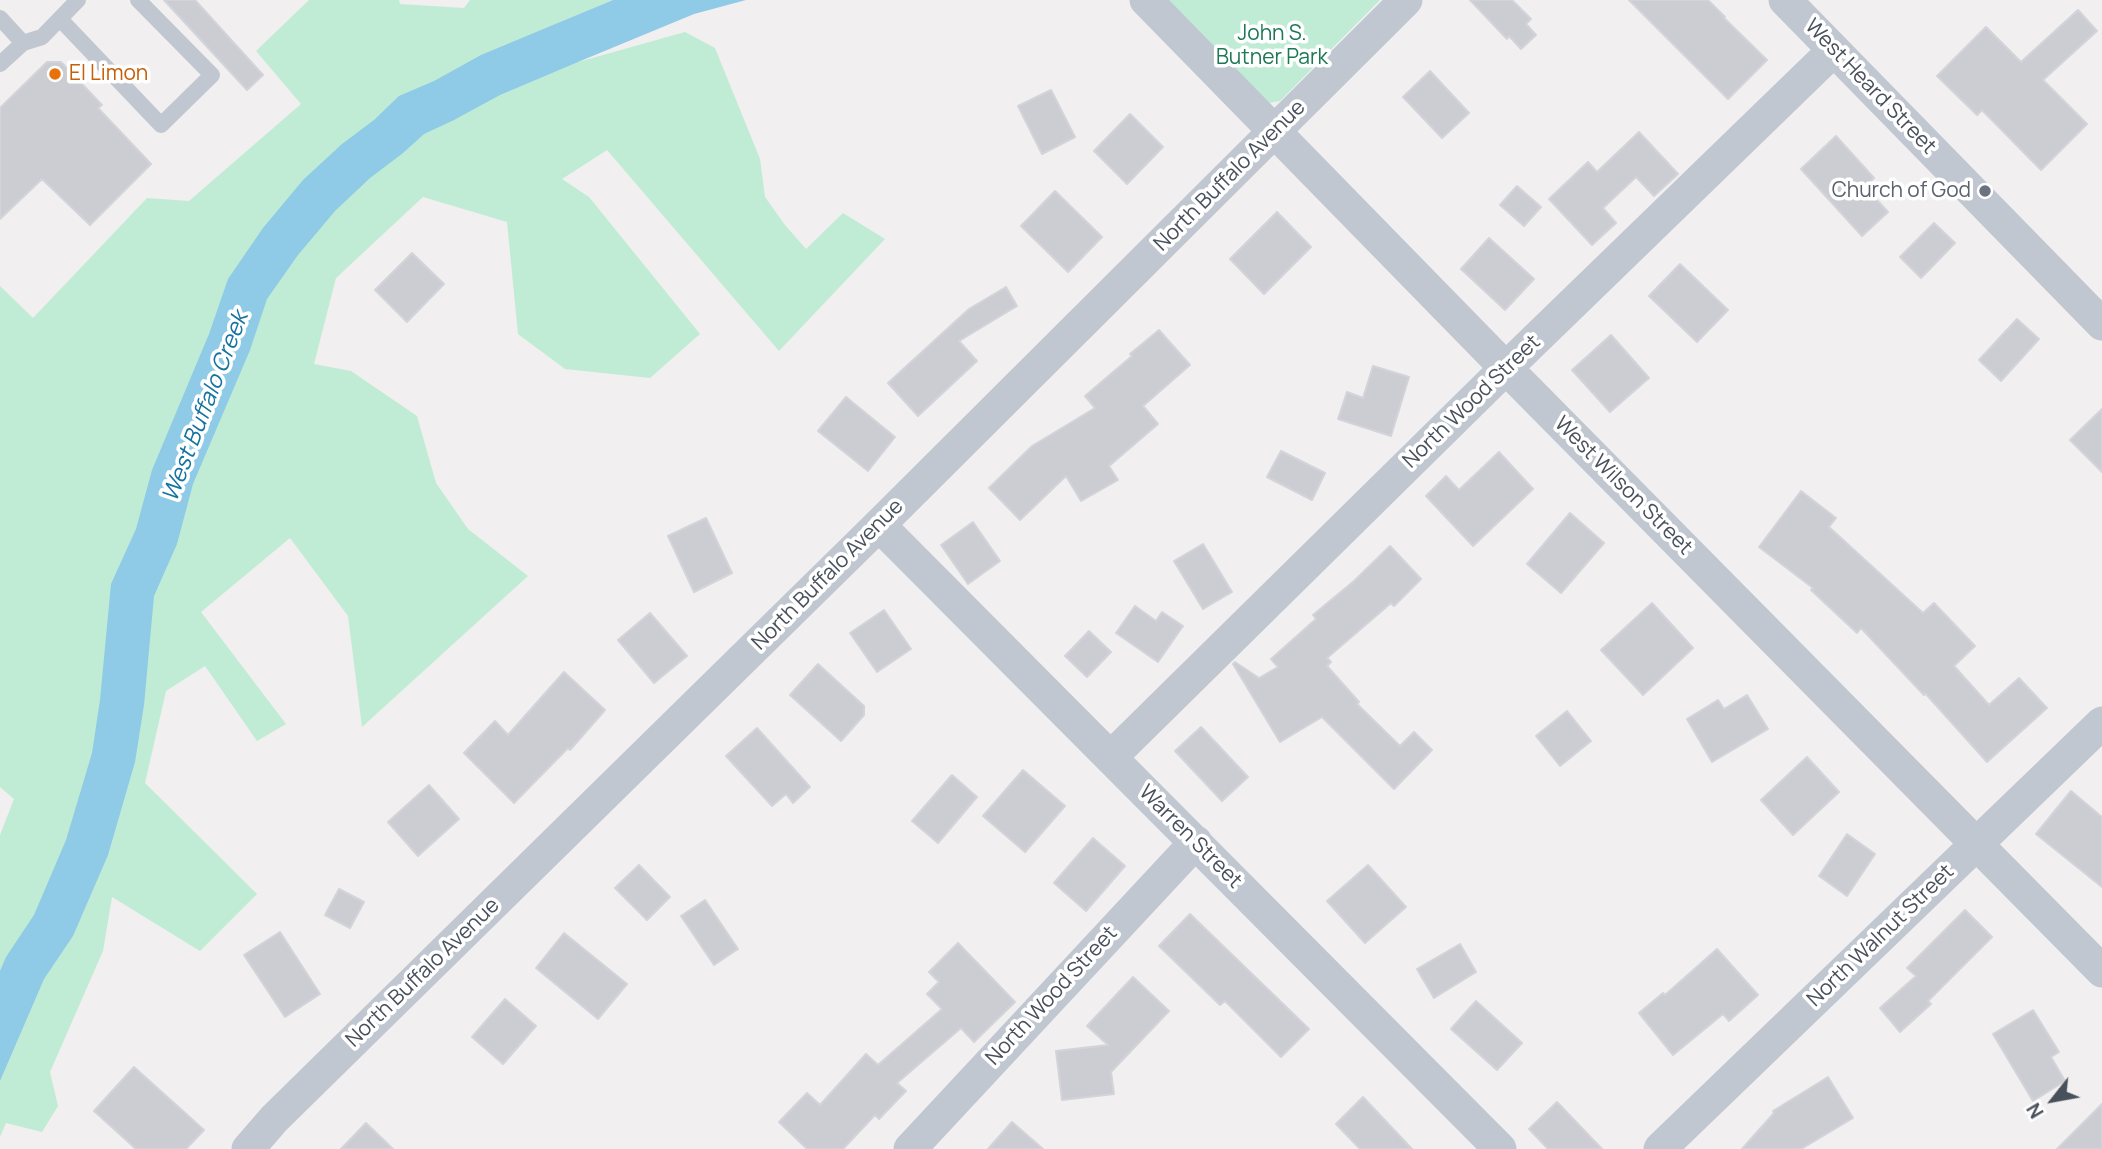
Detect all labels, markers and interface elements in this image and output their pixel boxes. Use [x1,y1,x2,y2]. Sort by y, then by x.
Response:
street label: West Heard Street [1799,14,1941,160]
park label: John S. Butner Park [1216,21,1328,71]
place label: El Limon [69,61,148,87]
marker: El Limon [47,66,63,82]
street label: North Buffalo Avenue [1149,95,1311,257]
place label: Church of God [1832,178,1971,204]
marker: Church of God [1977,183,1993,199]
water label: West Buffalo Creek [157,308,255,506]
street label: North Wood Street [1398,330,1546,474]
street label: West Wilson Street [1549,412,1697,560]
street label: North Buffalo Avenue [747,494,909,656]
street label: Warren Street [1133,780,1247,894]
street label: North Walnut Street [1802,860,1960,1012]
street label: North Buffalo Avenue [341,893,505,1053]
street label: North Wood Street [981,921,1123,1071]
north arrow [2018,1065,2088,1135]
text: N [2020,1098,2050,1123]

